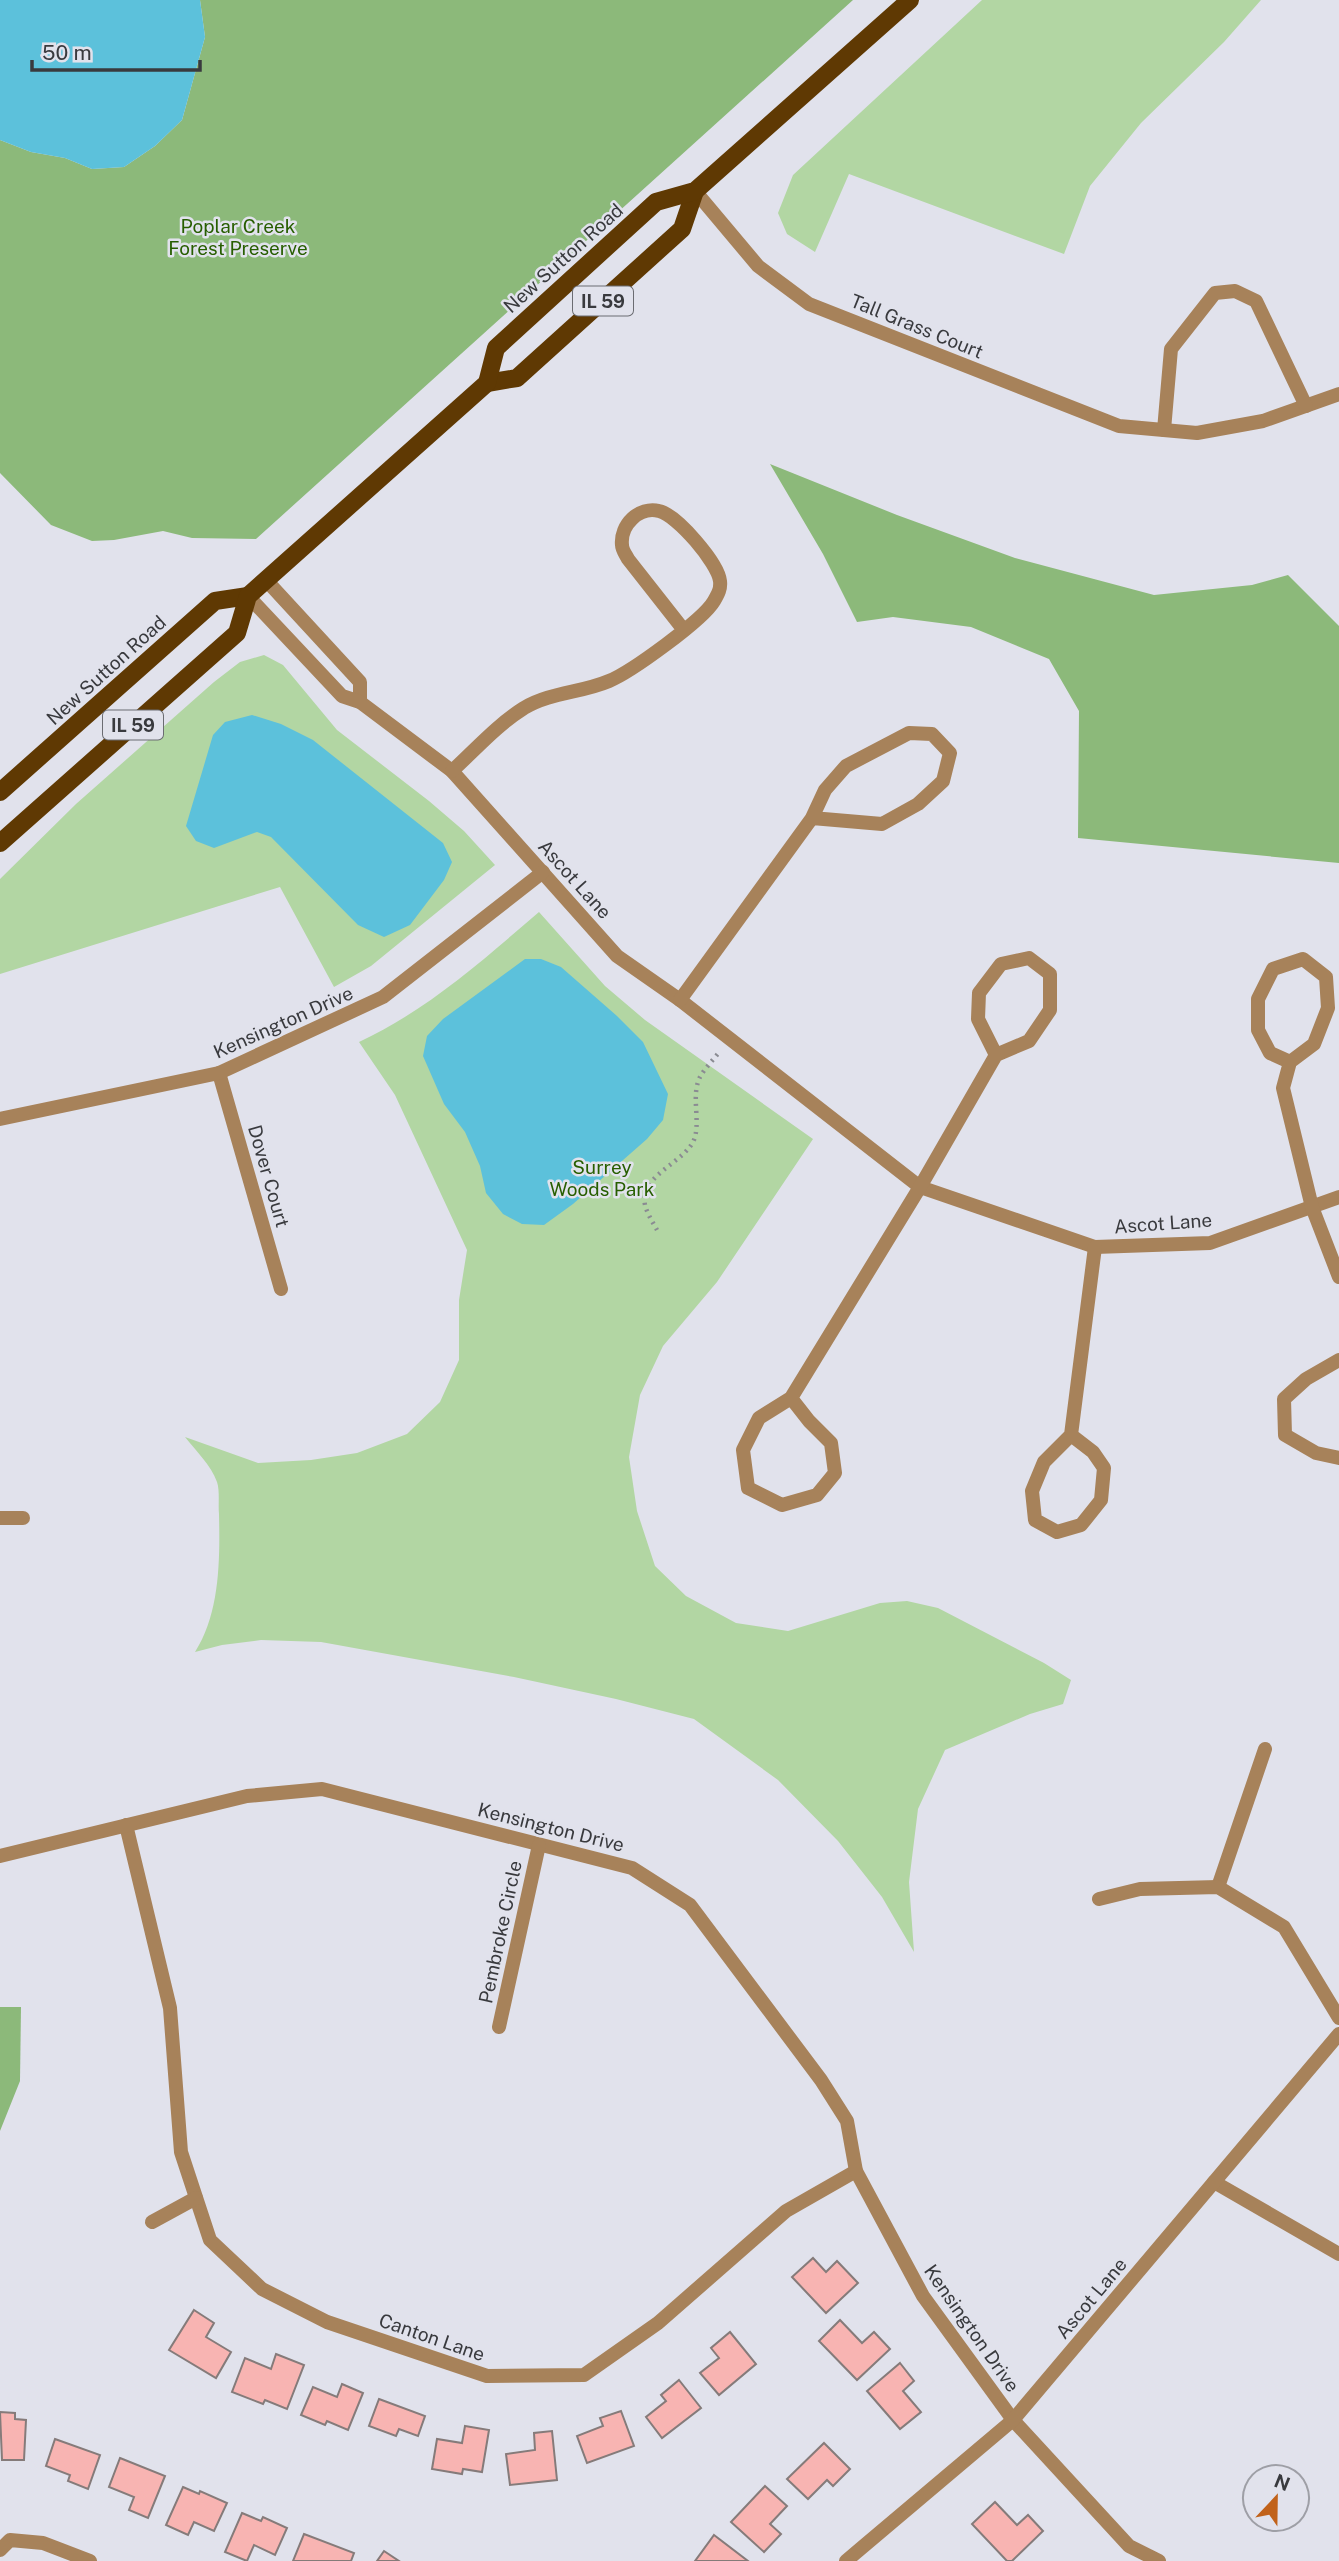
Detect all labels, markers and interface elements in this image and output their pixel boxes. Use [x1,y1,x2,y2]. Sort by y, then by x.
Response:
scale bar [32,28,200,72]
text: 50 m [42,40,92,65]
street label: New Sutton Road [499,199,627,317]
park label: Poplar Creek Forest Preserve [168,215,308,259]
road number: IL 59 [573,286,633,316]
street label: Tall Grass Court [847,289,987,363]
street label: New Sutton Road [42,611,170,729]
road number: IL 59 [103,710,163,740]
street label: Ascot Lane [534,835,616,923]
street label: Kensington Drive [210,981,356,1063]
street label: Dover Court [244,1122,294,1230]
park label: Surrey Woods Park [550,1156,655,1200]
street label: Ascot Lane [1113,1209,1213,1237]
street label: Kensington Drive [475,1798,627,1856]
street label: Pembroke Circle [474,1859,526,2005]
street label: Ascot Lane [1051,2253,1131,2343]
street label: Kensington Drive [920,2260,1024,2396]
street label: Canton Lane [376,2309,488,2365]
north arrow [1241,2463,1311,2533]
text: N [1271,2469,1293,2495]

